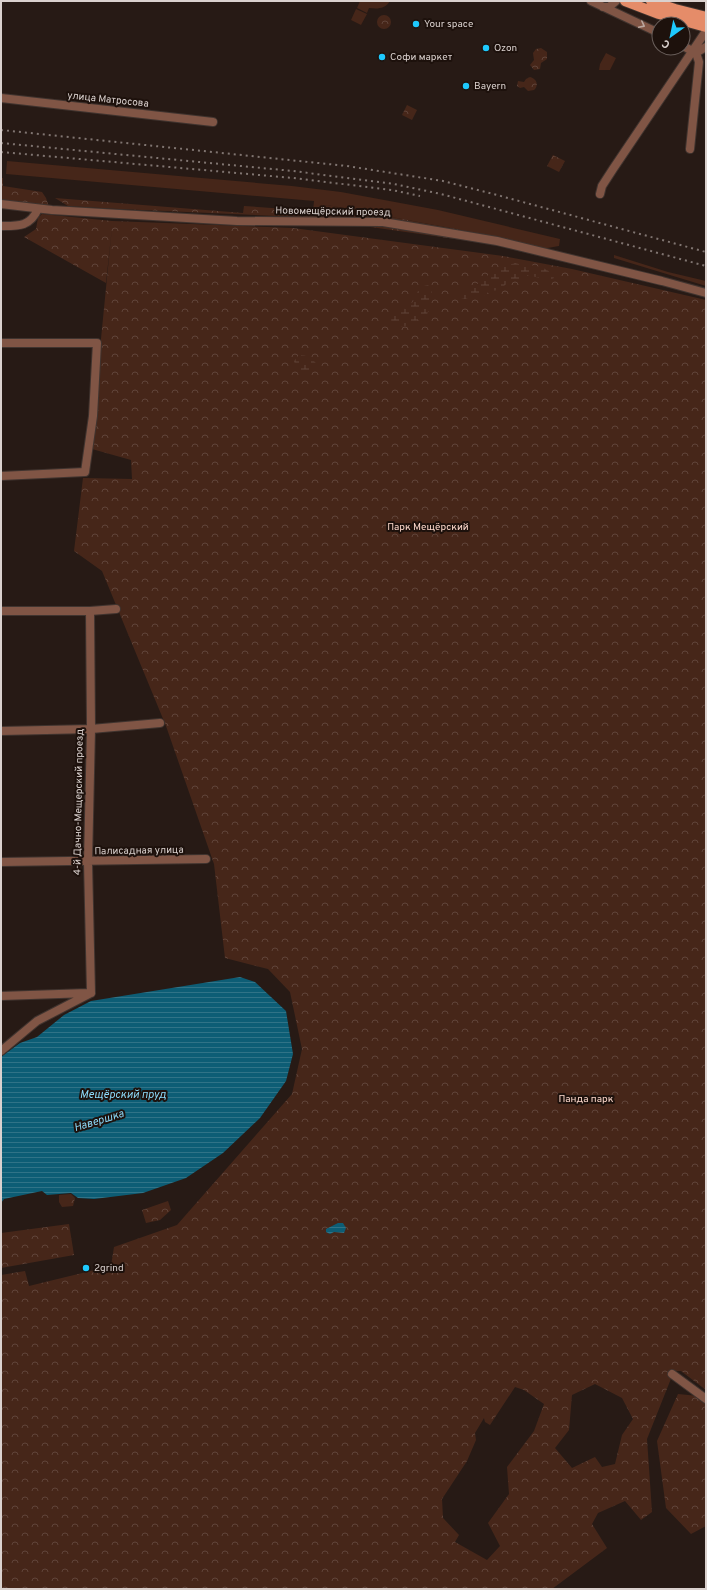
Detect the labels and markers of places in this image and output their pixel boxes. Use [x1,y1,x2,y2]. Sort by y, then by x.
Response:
place label: Your space [424,18,473,31]
marker: Your space [411,19,421,29]
place label: Ozon [494,42,517,55]
marker: Ozon [481,43,491,53]
place label: Софи маркет [390,51,453,64]
marker: Софи маркет [377,52,387,62]
place label: Bayern [474,80,506,93]
marker: Bayern [461,81,471,91]
place label: 2grind [94,1262,124,1275]
marker: 2grind [81,1263,91,1273]

